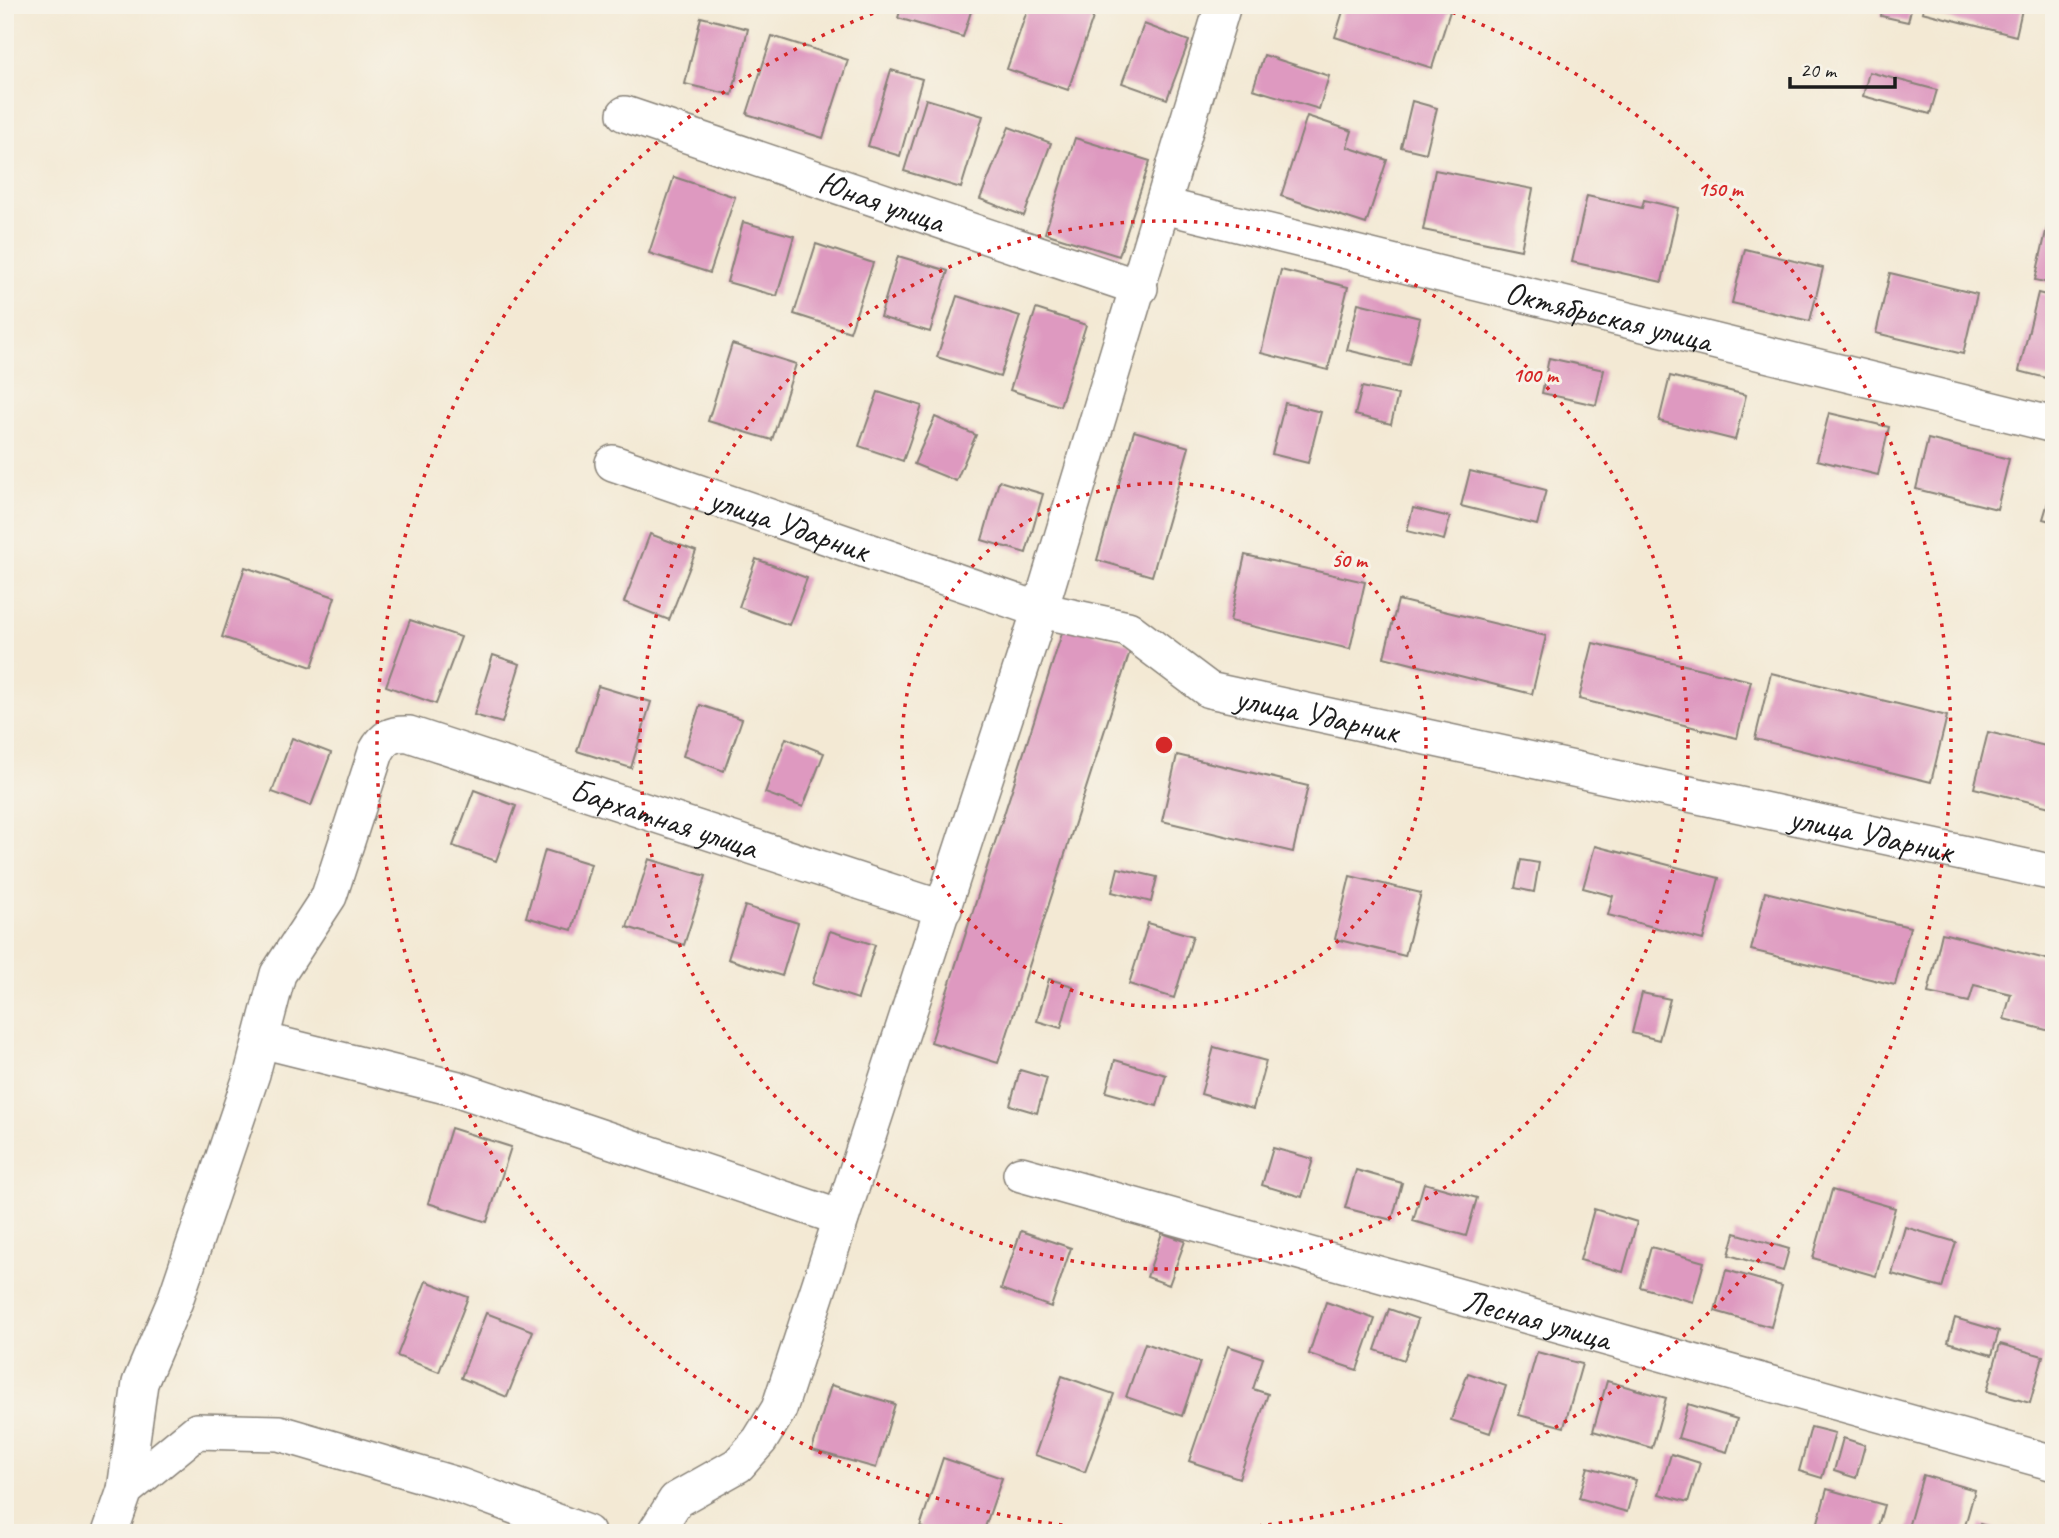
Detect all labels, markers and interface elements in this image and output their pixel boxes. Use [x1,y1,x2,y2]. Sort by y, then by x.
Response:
scale bar [1790,46,1895,90]
text: 20 m [1800,57,1838,83]
street label: Юная улица [813,161,951,243]
text: 150 m [1697,176,1745,202]
street label: Октябрьская улица [1501,271,1718,363]
text: 100 m [1512,362,1560,388]
street label: улица Ударник [702,477,877,572]
text: 50 m [1331,547,1369,573]
street label: улица Ударник [1230,676,1405,753]
centre of rings [1152,733,1176,757]
street label: Бархатная улица [565,768,765,869]
street label: улица Ударник [1784,796,1959,873]
street label: Лесная улица [1459,1279,1618,1361]

